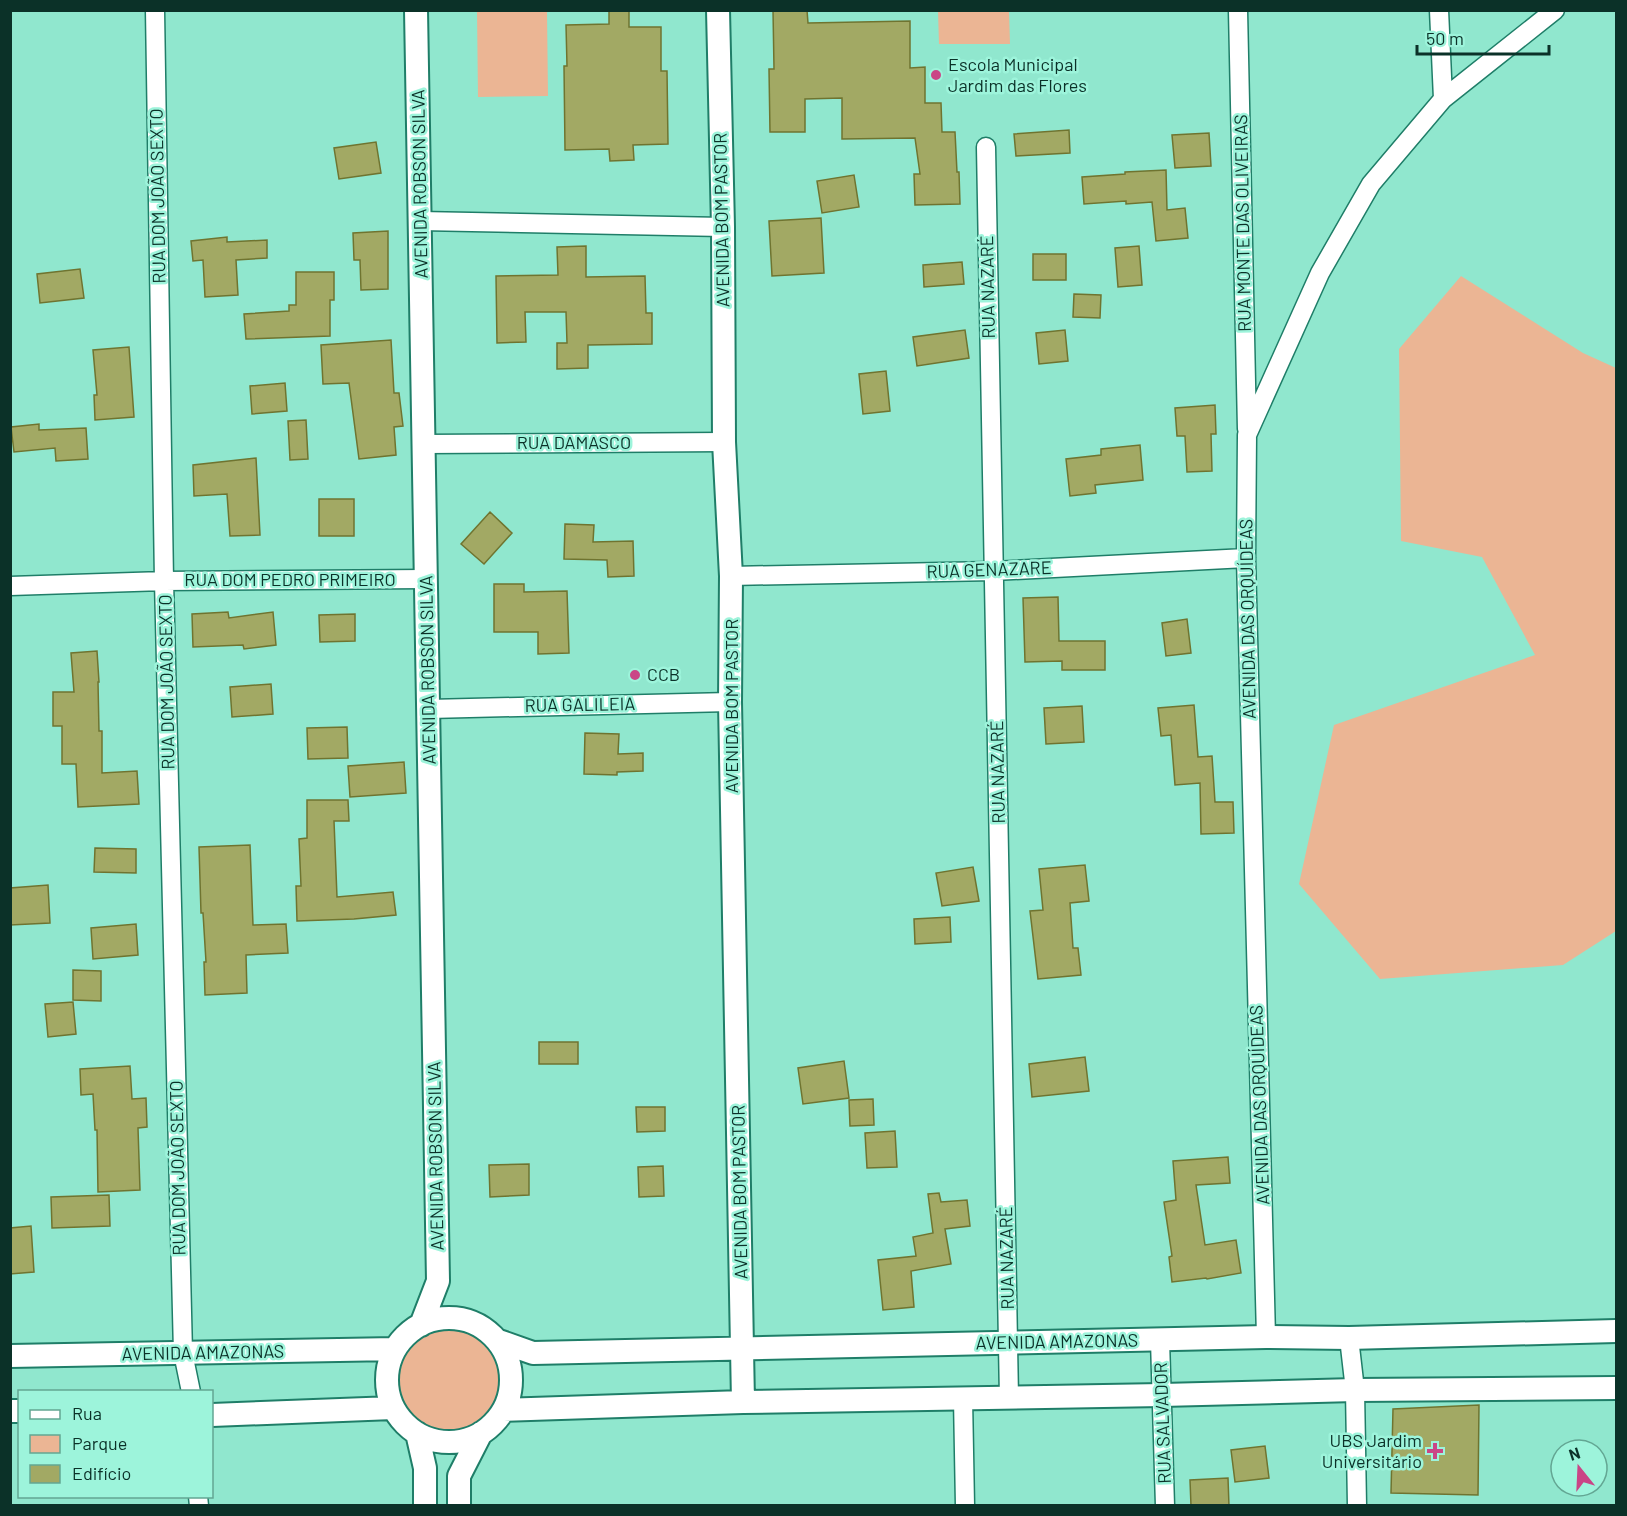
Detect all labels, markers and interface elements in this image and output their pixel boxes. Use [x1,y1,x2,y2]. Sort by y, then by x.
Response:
scale bar [1417,18,1549,56]
text: 50 m [1426,27,1464,49]
place label: Escola Municipal Jardim das Flores [948,53,1087,96]
marker: Escola Municipal Jardim das Flores [929,68,943,82]
street label: AVENIDA ROBSON SILVA [406,89,432,279]
street label: RUA DOM JOÃO SEXTO [144,108,170,284]
street label: RUA MONTE DAS OLIVEIRAS [1229,114,1255,332]
street label: AVENIDA BOM PASTOR [708,133,734,307]
street label: RUA NAZARÉ [975,235,999,339]
street label: RUA DAMASCO [517,431,631,453]
street label: AVENIDA DAS ORQUÍDEAS [1234,519,1260,719]
street label: RUA GENAZARE [926,556,1052,582]
street label: RUA DOM PEDRO PRIMEIRO [184,568,396,590]
street label: AVENIDA ROBSON SILVA [414,575,440,765]
street label: RUA DOM JOÃO SEXTO [153,594,179,770]
street label: AVENIDA BOM PASTOR [720,619,742,793]
place label: CCB [647,663,680,685]
marker: CCB [628,668,642,682]
street label: RUA GALILEIA [525,692,636,716]
street label: RUA NAZARÉ [985,720,1009,824]
street label: AVENIDA DAS ORQUÍDEAS [1245,1005,1273,1205]
street label: AVENIDA ROBSON SILVA [422,1061,448,1251]
street label: RUA DOM JOÃO SEXTO [164,1080,190,1256]
street label: AVENIDA BOM PASTOR [726,1105,752,1279]
street label: RUA NAZARÉ [994,1206,1018,1310]
street label: AVENIDA AMAZONAS [976,1329,1138,1353]
street label: AVENIDA AMAZONAS [122,1340,284,1364]
street label: RUA SALVADOR [1149,1362,1175,1484]
legend [18,1390,213,1498]
text: Rua [72,1402,102,1424]
place label: UBS Jardim Universitário [1322,1429,1422,1472]
text: Parque [72,1432,127,1454]
north arrow [1549,1438,1609,1498]
marker: UBS Jardim Universitário [1426,1442,1444,1460]
text: N [1566,1443,1582,1464]
text: Edifício [72,1462,131,1484]

